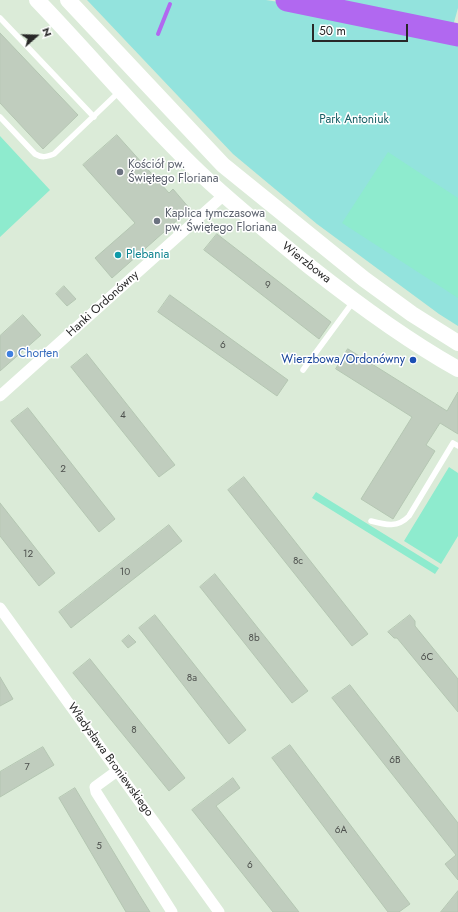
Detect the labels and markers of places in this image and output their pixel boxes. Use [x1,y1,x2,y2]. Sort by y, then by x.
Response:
place label: Kościół pw. Świętego Floriana [128,158,218,186]
marker: Kościół pw. Świętego Floriana [115,167,125,177]
place label: Kaplica tymczasowa pw. Świętego Floriana [165,207,277,235]
marker: Kaplica tymczasowa pw. Świętego Floriana [152,216,162,226]
place label: Plebania [126,248,169,262]
marker: Plebania [113,250,123,260]
place label: Chorten [18,347,59,361]
marker: Chorten [5,349,15,359]
place label: Wierzbowa/Ordonówny [281,353,405,367]
marker: Wierzbowa/Ordonówny [408,355,418,365]

